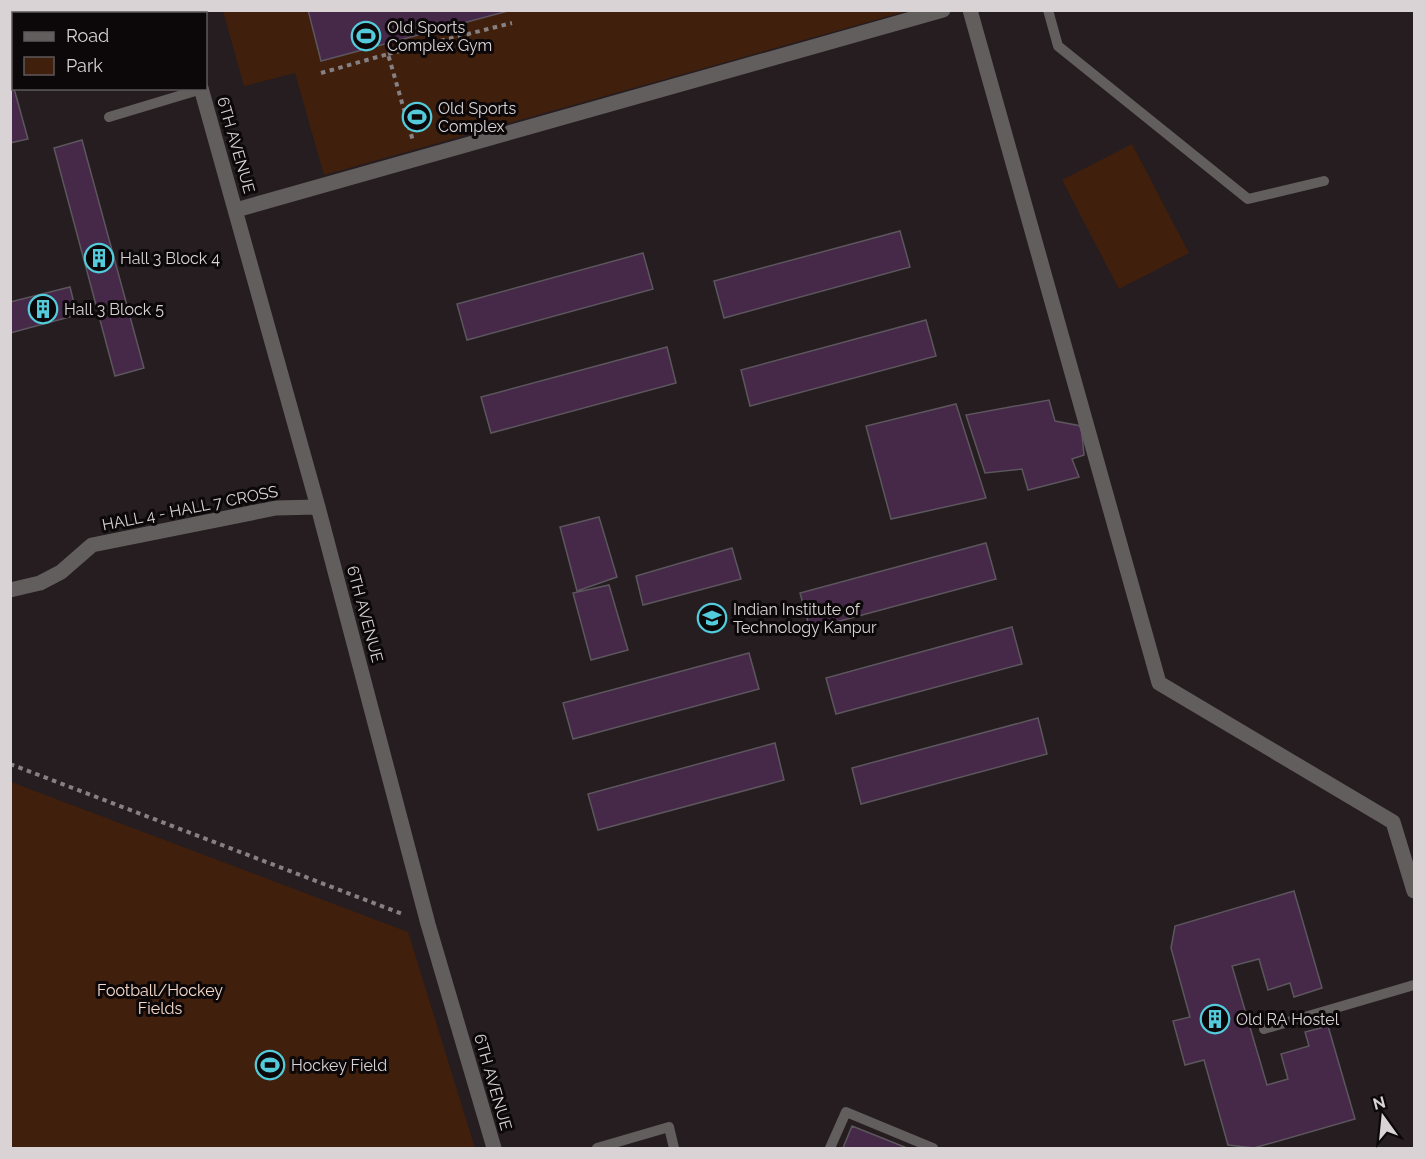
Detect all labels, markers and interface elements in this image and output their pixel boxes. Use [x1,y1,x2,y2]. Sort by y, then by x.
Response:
legend [12,12,207,90]
place label: Old Sports Complex Gym [387,18,492,55]
sports icon: Old Sports Complex Gym [350,20,382,52]
text: Road [66,25,109,46]
text: Park [66,55,103,76]
street label: 6TH AVENUE [213,95,259,196]
place label: Old Sports Complex [438,99,516,136]
sports icon: Old Sports Complex [401,101,433,133]
building icon: Hall 3 Block 4 [83,242,115,274]
place label: Hall 3 Block 4 [120,249,220,268]
building icon: Hall 3 Block 5 [27,293,59,325]
place label: Hall 3 Block 5 [64,300,164,319]
street label: HALL 4 - HALL 7 CROSS [100,482,280,534]
street label: 6TH AVENUE [343,564,387,665]
place label: Indian Institute of Technology Kanpur [733,600,877,637]
school or university icon: Indian Institute of Technology Kanpur [696,602,728,634]
park label: Football/Hockey Fields [97,981,223,1018]
building icon: Old RA Hostel [1199,1003,1231,1035]
place label: Old RA Hostel [1236,1010,1340,1029]
street label: 6TH AVENUE [470,1032,516,1133]
sports icon: Hockey Field [254,1049,286,1081]
place label: Hockey Field [291,1056,387,1075]
north arrow [1353,1087,1413,1147]
text: N [1371,1092,1388,1114]

